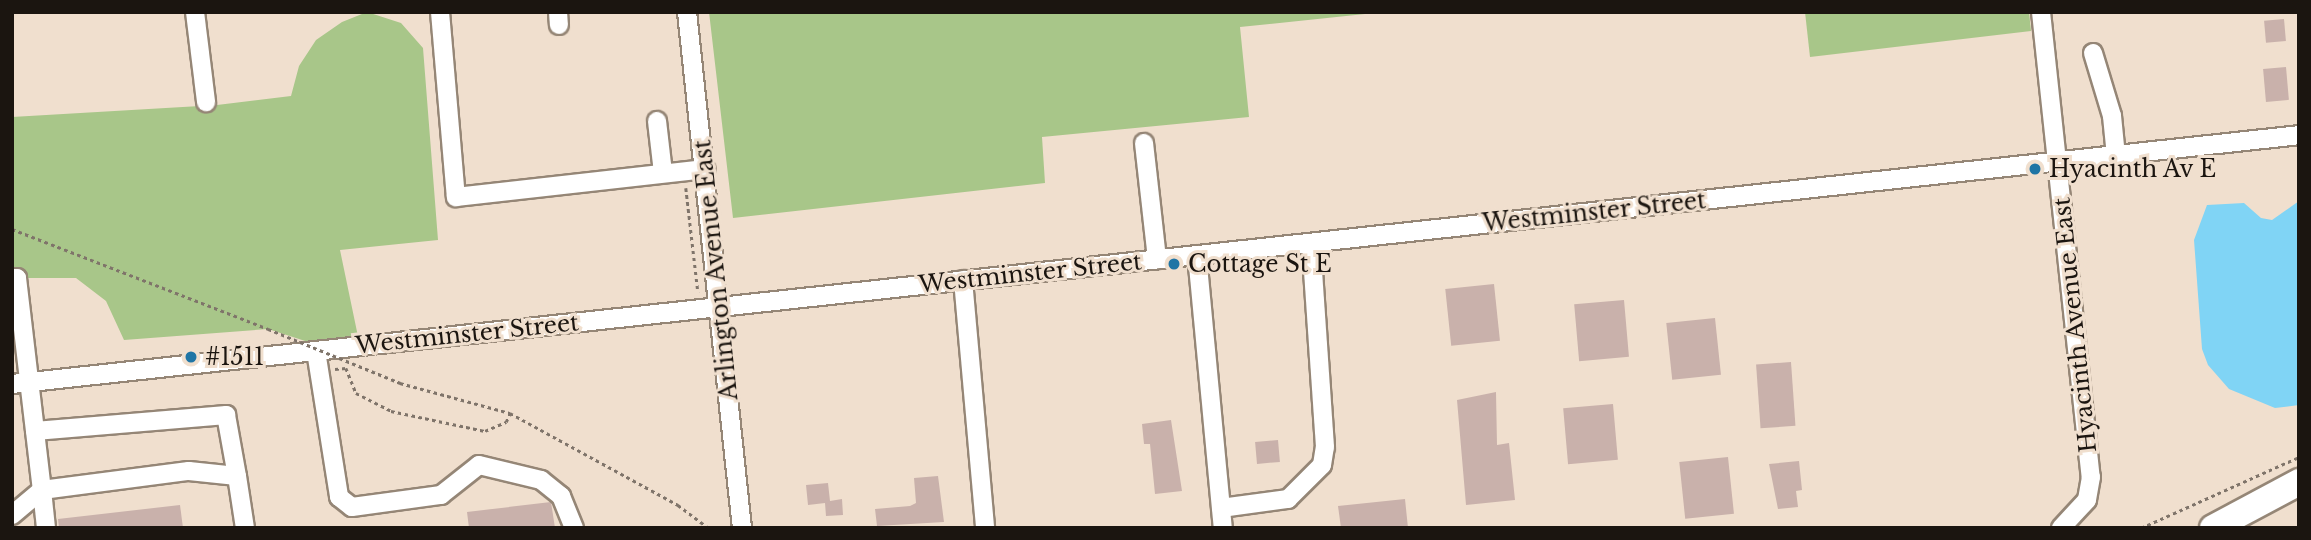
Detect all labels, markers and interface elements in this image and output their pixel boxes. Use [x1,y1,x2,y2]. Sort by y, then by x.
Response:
street label: Arlington Avenue East [689,138,743,402]
place label: Hyacinth Av E [2049,155,2218,183]
marker: Hyacinth Av E [2027,161,2043,177]
street label: Westminster Street [1481,187,1707,237]
street label: Hyacinth Avenue East [2048,195,2102,455]
street label: Westminster Street [917,248,1143,298]
place label: Cottage St E [1188,250,1332,278]
marker: Cottage St E [1166,256,1182,272]
street label: Westminster Street [354,309,580,359]
place label: #1511 [205,343,264,371]
marker: #1511 [183,349,199,365]

